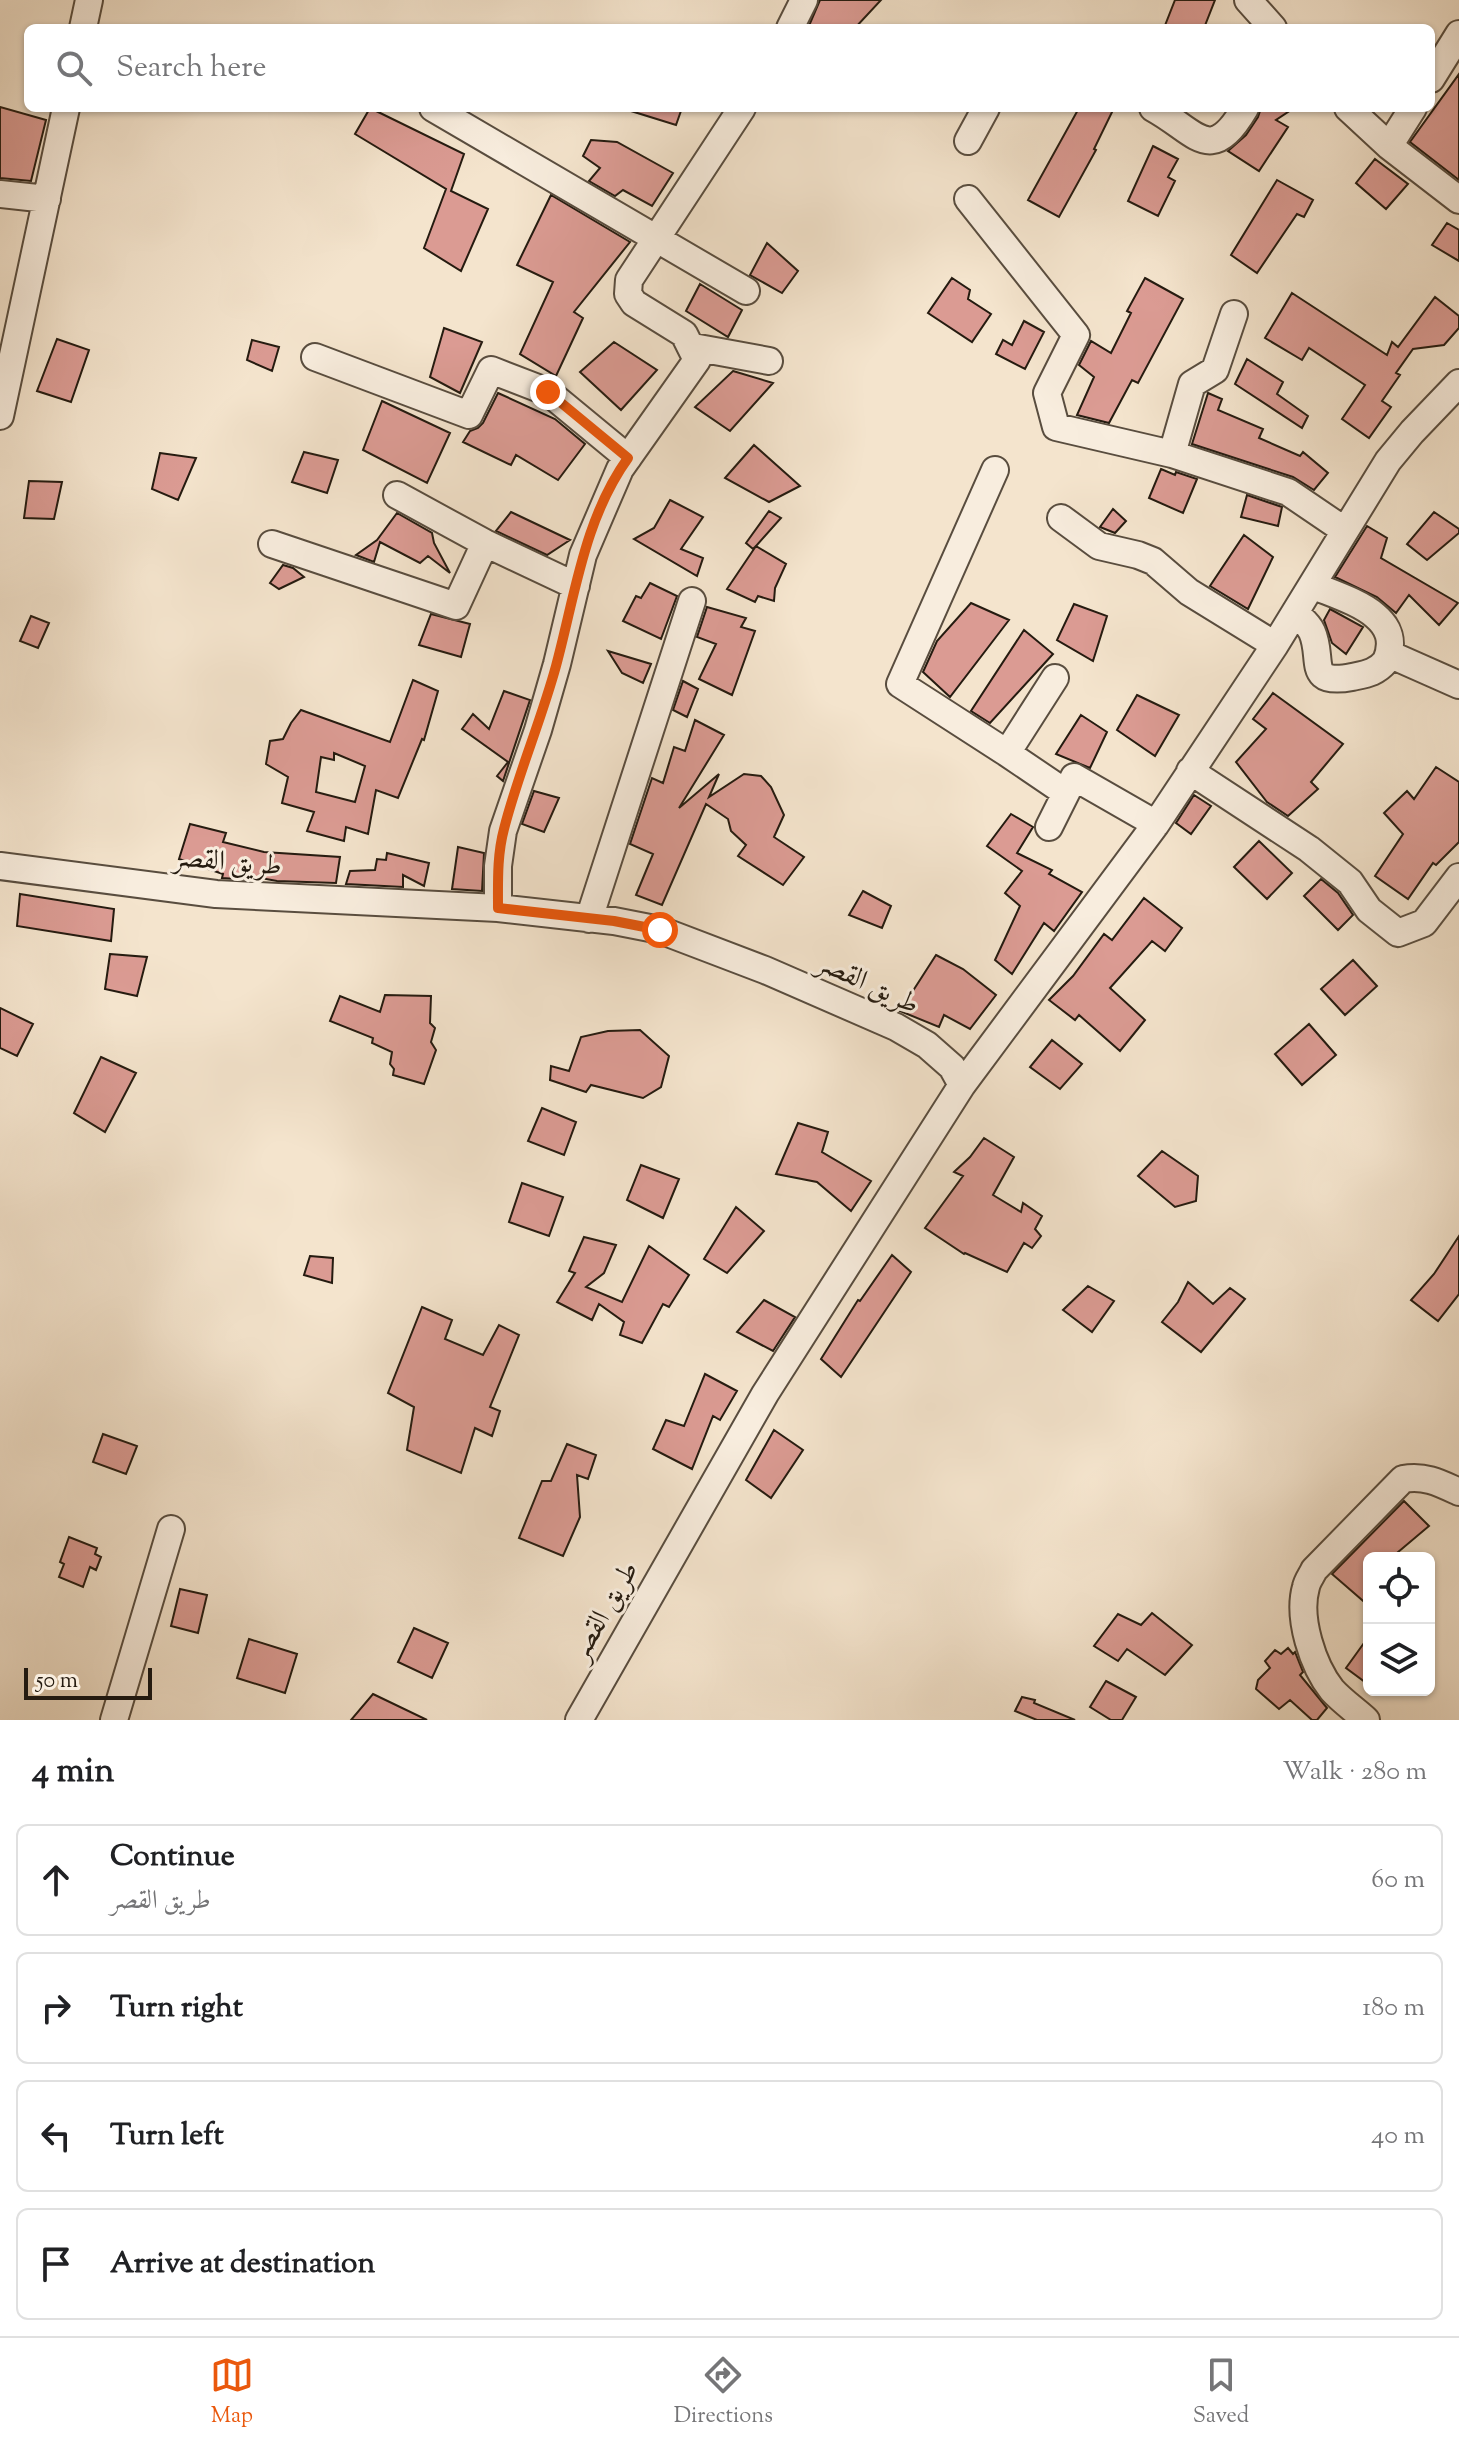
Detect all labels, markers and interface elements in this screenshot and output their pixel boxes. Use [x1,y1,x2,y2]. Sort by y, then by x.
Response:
search box [24,24,1435,112]
icon: search [52,46,96,90]
text: Search here [116,47,266,90]
route end [530,374,566,410]
street label: طريق القصر [169,838,284,888]
route start [642,912,678,948]
street label: طريق القصر [807,942,925,1026]
map controls [1363,1552,1435,1696]
button: locate [1363,1552,1435,1624]
street label: طريق القصر [560,1555,650,1671]
button: layers [1363,1624,1435,1696]
scale bar [24,1664,152,1700]
text: 50 m [36,1666,78,1698]
text: 4 min [32,1748,114,1797]
text: Walk · 280 m [1282,1754,1427,1791]
text: Continue [110,1836,235,1879]
icon: ahead [34,1858,78,1902]
text: 60 m [1371,1862,1425,1899]
text: طريق القصر [110,1883,211,1920]
icon: right [34,1986,78,2030]
text: Turn right [110,1987,243,2030]
text: 180 m [1362,1990,1425,2027]
icon: left [34,2114,78,2158]
text: Turn left [110,2115,224,2158]
text: 40 m [1371,2118,1425,2155]
icon: arrive [34,2242,78,2286]
text: Arrive at destination [110,2243,375,2286]
tab: Map [210,2353,254,2433]
tab: Directions [674,2353,773,2433]
tab: Saved [1193,2353,1249,2433]

